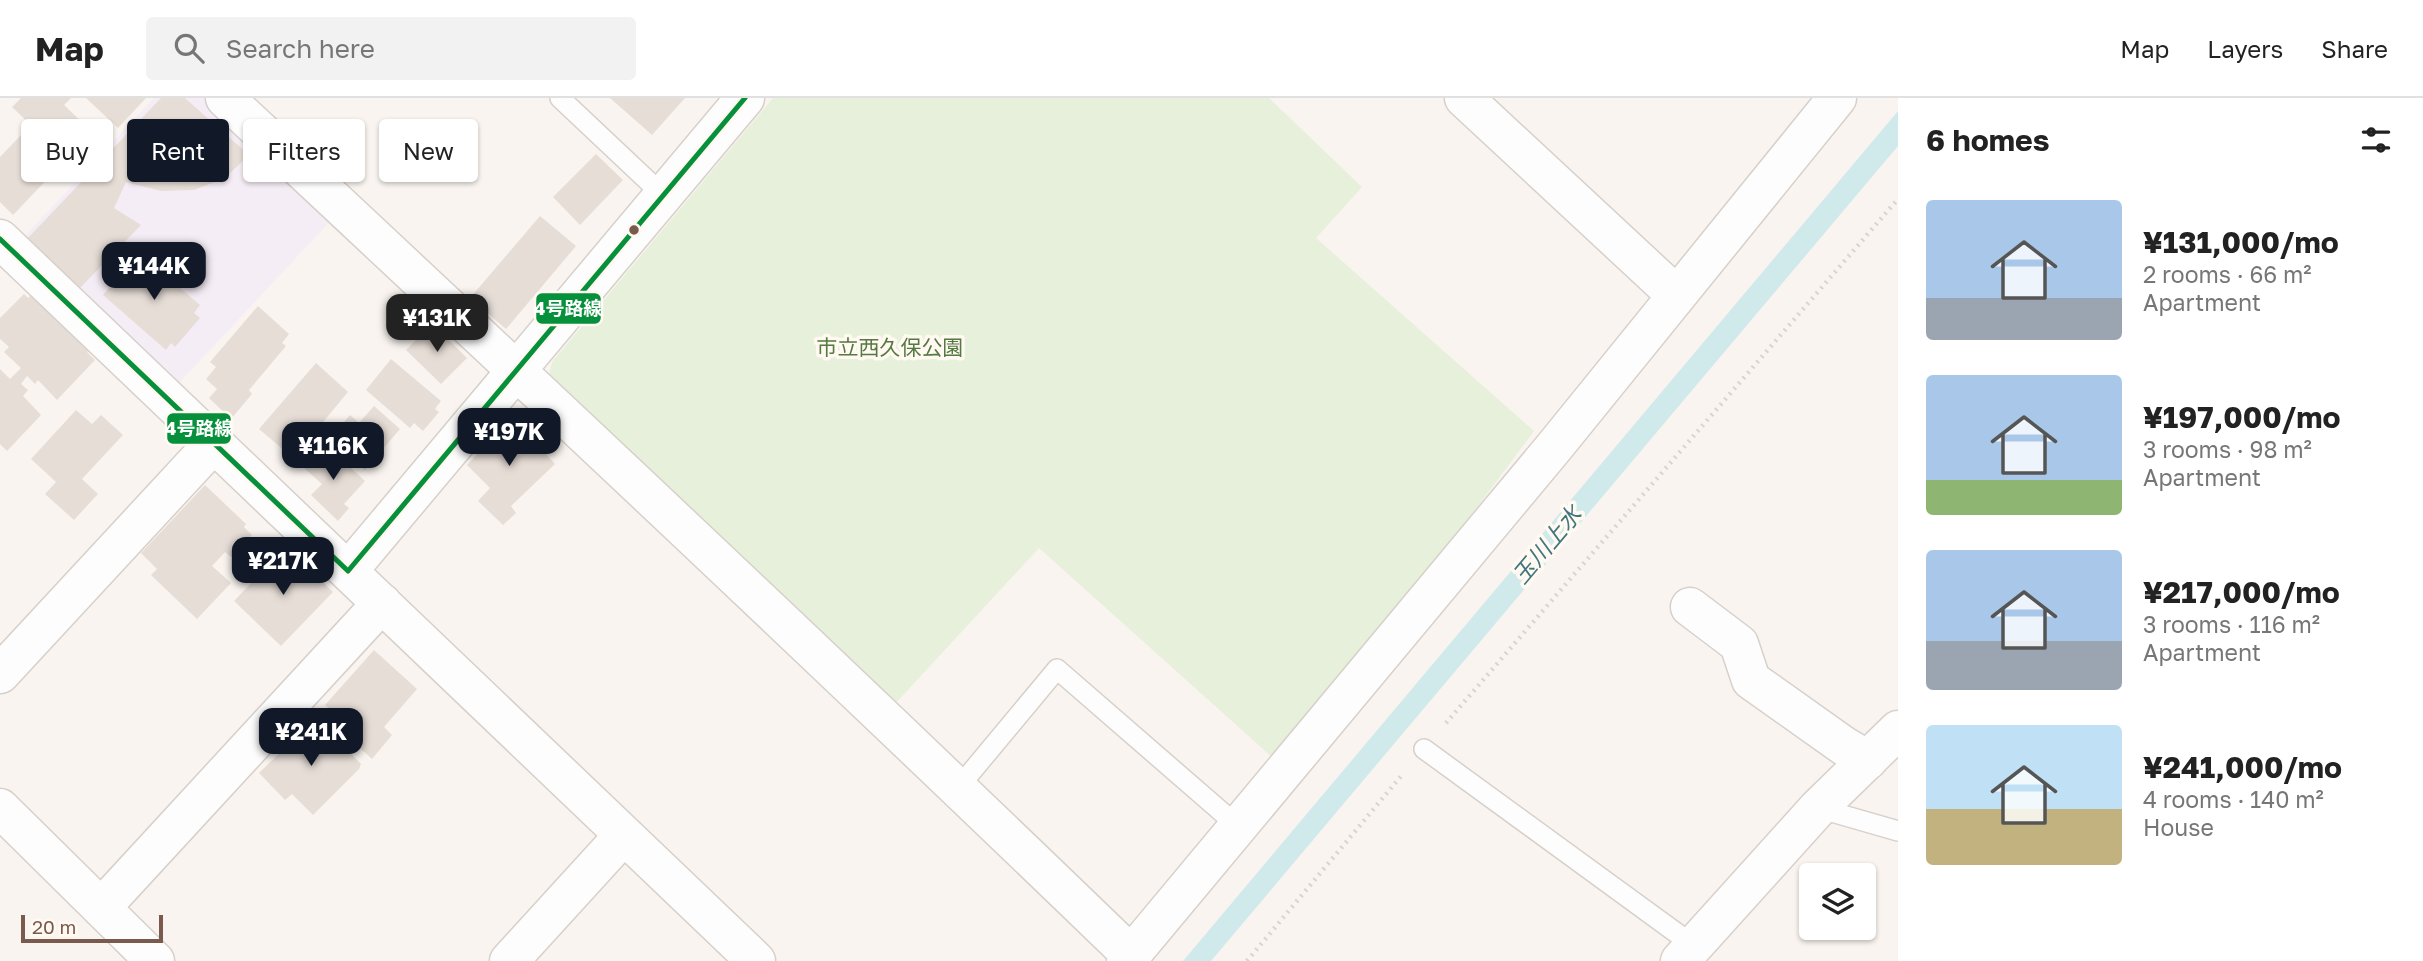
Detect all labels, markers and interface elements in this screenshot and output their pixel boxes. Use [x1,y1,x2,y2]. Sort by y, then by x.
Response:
search box [146,17,636,80]
text: Map [35,29,104,68]
icon: search [170,29,208,67]
text: Search here [226,33,375,64]
text: Map [2120,34,2169,63]
text: Layers [2207,34,2283,63]
text: Share [2321,34,2388,63]
chip: Buy [21,119,113,182]
chip: Rent [127,119,229,182]
chip: Filters [243,119,365,182]
chip: New [379,119,478,182]
icon: filters [2357,121,2395,159]
text: 6 homes [1926,122,2049,158]
unlabelled marker [627,223,641,237]
text: ¥131,000/mo [2143,224,2339,260]
icon: home [1982,228,2066,312]
pin: ¥144K [105,242,203,302]
text: ¥144K [118,251,190,279]
text: 2 rooms · 66 m² [2143,260,2312,288]
text: Apartment [2143,288,2261,316]
line badge: 4号路線 [535,292,602,325]
pin: ¥131K [388,294,486,354]
text: 4号路線 [534,296,602,319]
text: ¥131K [402,303,472,331]
park label: 市立西久保公園 [817,334,964,360]
text: ¥197,000/mo [2143,399,2340,435]
icon: home [1982,403,2066,487]
pin: ¥197K [460,408,558,468]
line badge: 4号路線 [166,412,232,445]
text: 4号路線 [165,416,233,439]
text: ¥197K [474,417,544,445]
pin: ¥116K [284,422,382,482]
text: ¥116K [298,431,368,459]
text: 3 rooms · 98 m² [2143,435,2312,463]
text: Apartment [2143,463,2261,491]
water label: 玉川上水 [1506,498,1588,589]
pin: ¥217K [234,538,332,597]
text: ¥217K [248,546,318,574]
text: ¥217,000/mo [2143,574,2340,610]
icon: home [1982,578,2066,662]
text: 3 rooms · 116 m² [2143,610,2320,638]
text: Apartment [2143,638,2261,666]
pin: ¥241K [262,708,360,768]
text: ¥241K [275,717,347,745]
text: ¥241,000/mo [2143,749,2342,785]
icon: home [1982,753,2066,837]
text: 4 rooms · 140 m² [2143,785,2324,813]
text: House [2143,813,2214,841]
map controls [1799,863,1876,940]
button: layers [1799,863,1876,940]
scale bar [21,912,163,944]
text: 20 m [32,915,76,938]

